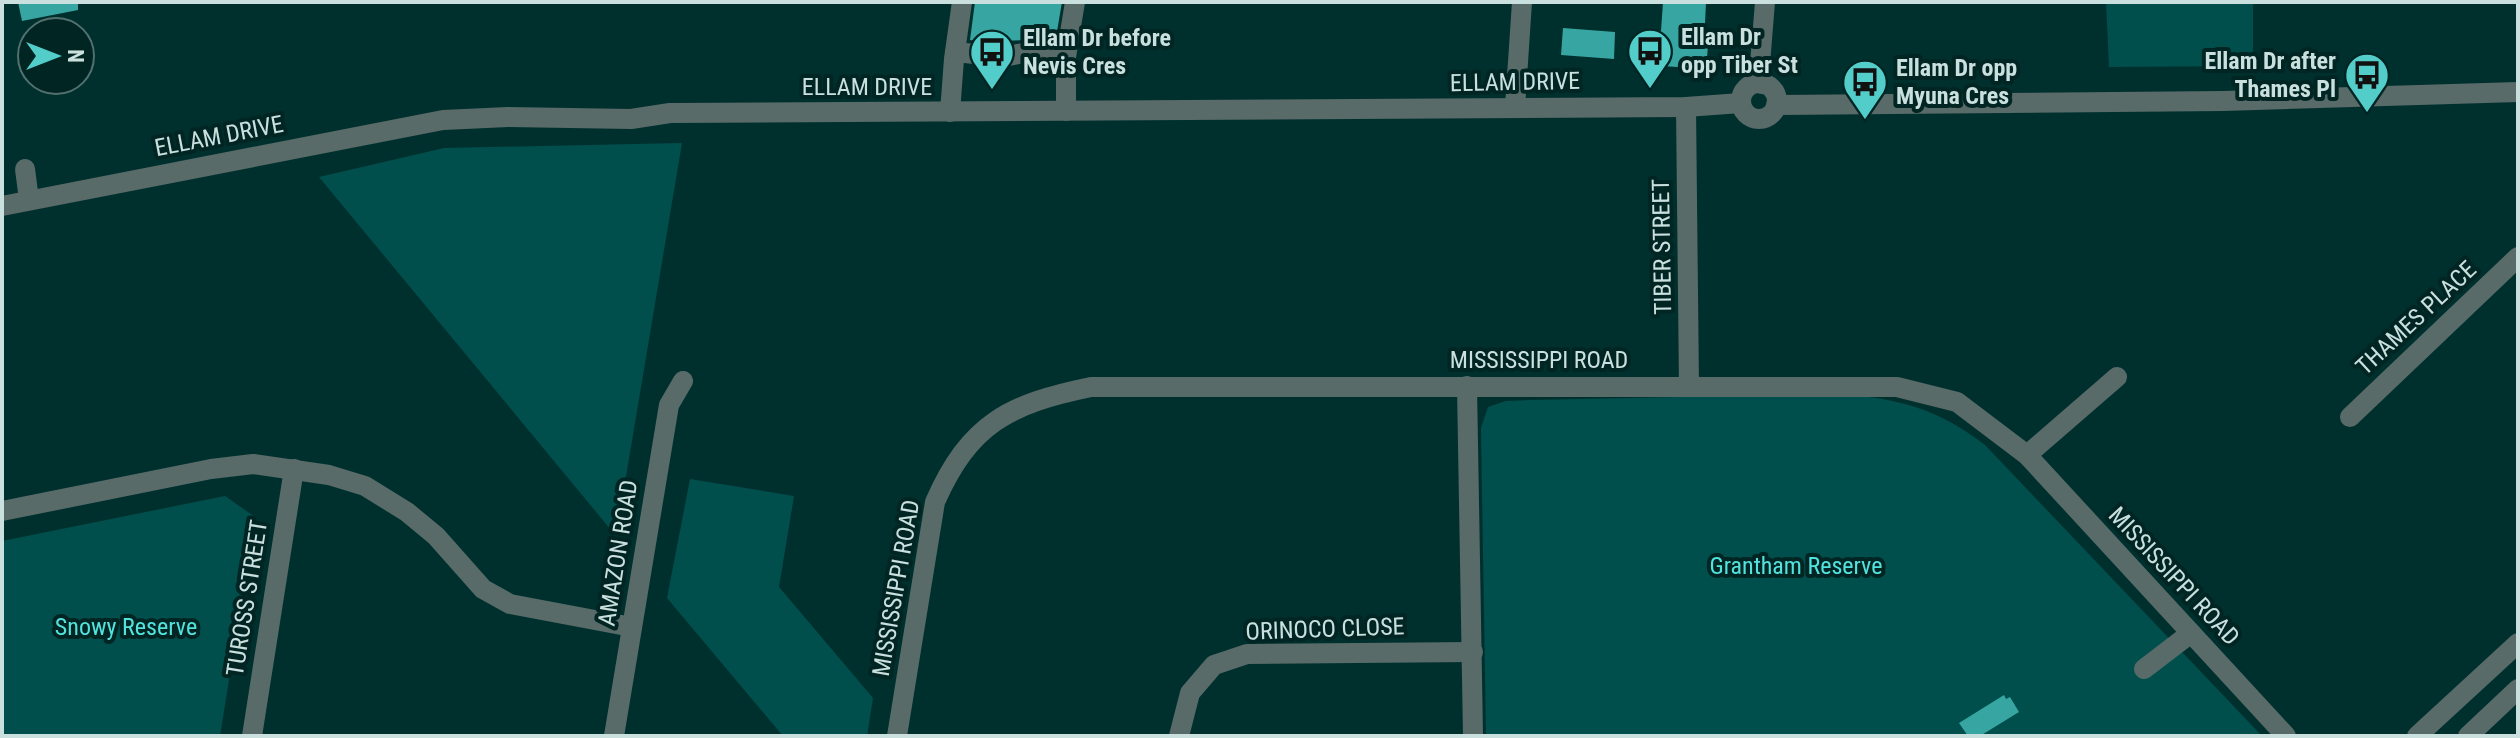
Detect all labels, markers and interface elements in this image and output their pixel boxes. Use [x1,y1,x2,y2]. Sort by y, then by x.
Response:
north arrow [16,16,96,96]
place label: Ellam Dr opp Tiber St [1681,23,1798,79]
place label: Ellam Dr before Nevis Cres [1023,24,1171,80]
bus stop icon: Ellam Dr opp Tiber St [1626,27,1674,90]
bus stop icon: Ellam Dr before Nevis Cres [968,28,1016,91]
place label: Ellam Dr after Thames Pl [2204,47,2336,103]
text: N [63,49,88,63]
bus stop icon: Ellam Dr after Thames Pl [2343,51,2391,114]
place label: Ellam Dr opp Myuna Cres [1896,54,2017,110]
bus stop icon: Ellam Dr opp Myuna Cres [1841,58,1889,121]
street label: ELLAM DRIVE [1450,67,1580,97]
street label: ELLAM DRIVE [802,73,932,101]
street label: ELLAM DRIVE [152,110,286,162]
street label: TIBER STREET [1647,179,1677,315]
street label: THAMES PLACE [2350,255,2482,381]
street label: MISSISSIPPI ROAD [1450,346,1628,374]
street label: AMAZON ROAD [593,478,643,628]
street label: MISSISSIPPI ROAD [867,498,925,678]
street label: MISSISSIPPI ROAD [2103,501,2245,651]
street label: TUROSS STREET [221,518,273,678]
park label: Grantham Reserve [1710,552,1882,580]
street label: ORINOCO CLOSE [1245,612,1405,646]
park label: Snowy Reserve [55,613,197,641]

